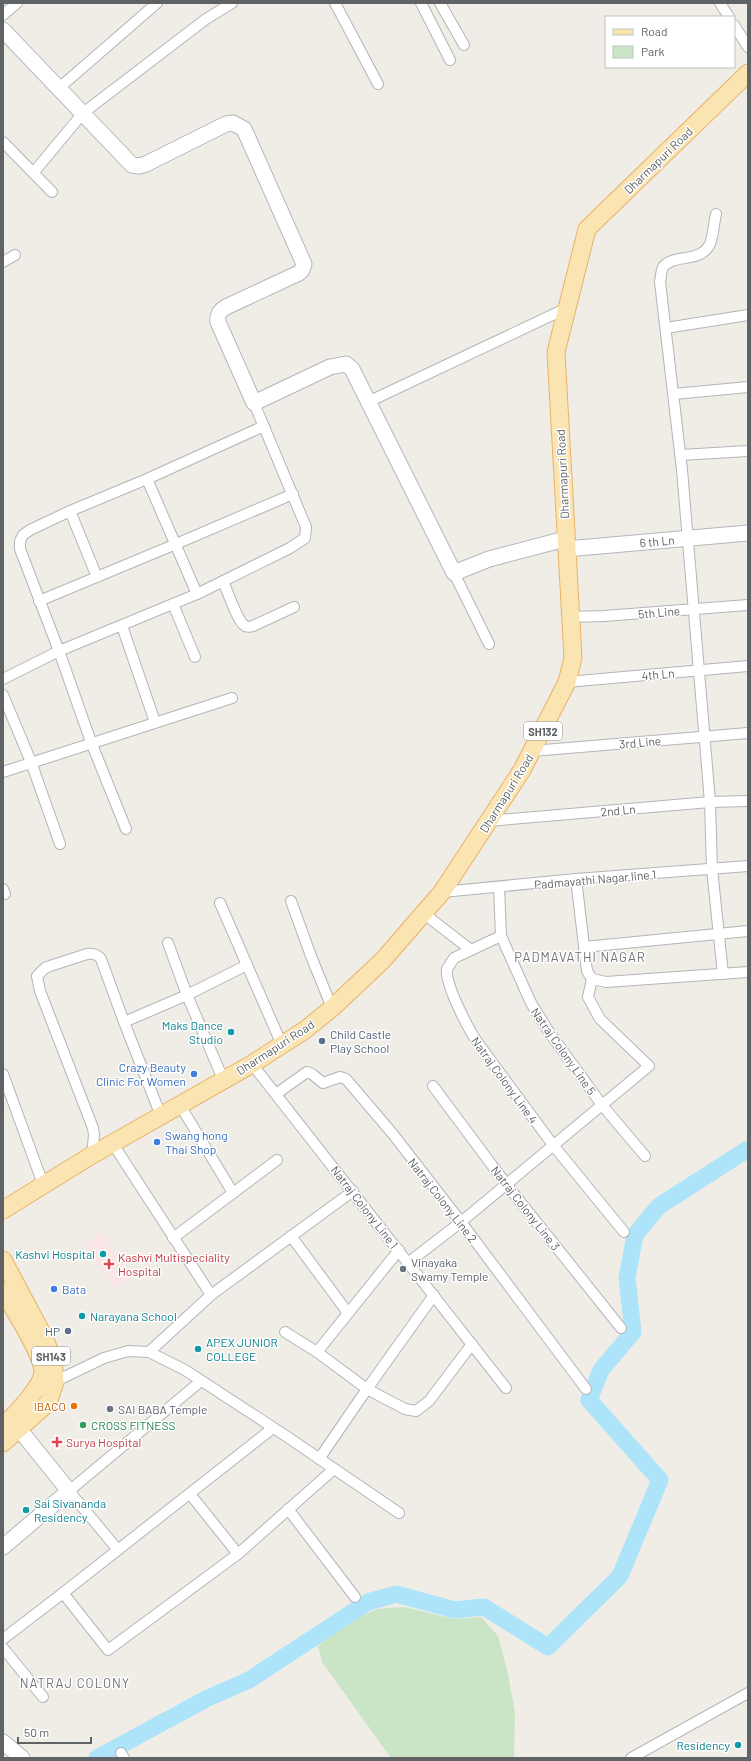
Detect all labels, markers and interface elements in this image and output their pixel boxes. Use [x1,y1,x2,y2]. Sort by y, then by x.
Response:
legend [605,16,735,68]
text: Road [641,24,668,38]
text: Park [641,44,665,58]
street label: Dharmapuri Road [621,124,695,196]
street label: Dharmapuri Road [553,429,571,519]
street label: 6 th Ln [639,532,675,550]
street label: 5th Line [637,603,681,621]
street label: 4th Ln [641,666,675,682]
road number: SH132 [524,722,562,740]
street label: 3rd Line [618,733,662,751]
street label: Dharmapuri Road [476,751,536,835]
street label: 2nd Ln [600,801,636,819]
street label: Padmavathi Nagar line 1 [533,867,657,891]
district label: PADMAVATHI NAGAR [514,949,646,965]
street label: Natraj Colony Line 5 [529,1005,599,1097]
street label: Dharmapuri Road [234,1017,316,1077]
place label: Maks Dance Studio [162,1018,223,1046]
marker: Maks Dance Studio [226,1027,236,1037]
place label: Child Castle Play School [330,1027,391,1055]
street label: Natraj Colony Line 4 [469,1034,541,1126]
marker: Child Castle Play School [317,1036,327,1046]
place label: Crazy Beauty Clinic For Women [96,1060,186,1088]
marker: Crazy Beauty Clinic For Women [189,1069,199,1079]
place label: Swang hong Thai Shop [165,1128,228,1156]
marker: Swang hong Thai Shop [152,1137,162,1147]
street label: Natraj Colony Line 2 [406,1155,480,1245]
street label: Natraj Colony Line 1 [328,1163,402,1251]
street label: Natraj Colony Line 3 [489,1163,563,1253]
place label: Kashvi Hospital [15,1247,95,1261]
marker: Kashvi Hospital [98,1249,108,1259]
place label: Kashvi Multispeciality Hospital [118,1250,230,1278]
place label: Vinayaka Swamy Temple [411,1255,489,1283]
marker: Kashvi Multispeciality Hospital [103,1258,115,1270]
marker: Vinayaka Swamy Temple [398,1264,408,1274]
place label: Bata [62,1282,86,1296]
marker: Bata [49,1284,59,1294]
place label: Narayana School [90,1309,177,1323]
marker: Narayana School [77,1311,87,1321]
place label: HP [45,1324,60,1338]
marker: HP [63,1326,73,1336]
place label: APEX JUNIOR COLLEGE [206,1335,278,1363]
marker: APEX JUNIOR COLLEGE [193,1344,203,1354]
road number: SH143 [32,1347,70,1365]
place label: IBACO [34,1399,66,1413]
marker: IBACO [69,1401,79,1411]
place label: SAI BABA Temple [118,1402,207,1416]
marker: SAI BABA Temple [105,1404,115,1414]
place label: CROSS FITNESS [91,1418,175,1432]
marker: CROSS FITNESS [78,1420,88,1430]
place label: Surya Hospital [66,1435,141,1449]
marker: Surya Hospital [51,1436,63,1448]
place label: Sai Sivananda Residency [34,1496,106,1524]
marker: Sai Sivananda Residency [21,1505,31,1515]
district label: NATRAJ COLONY [20,1675,130,1691]
scale bar [18,1719,91,1745]
text: 50 m [24,1725,49,1739]
place label: Residency [677,1738,730,1752]
marker: Residency [733,1740,743,1750]

